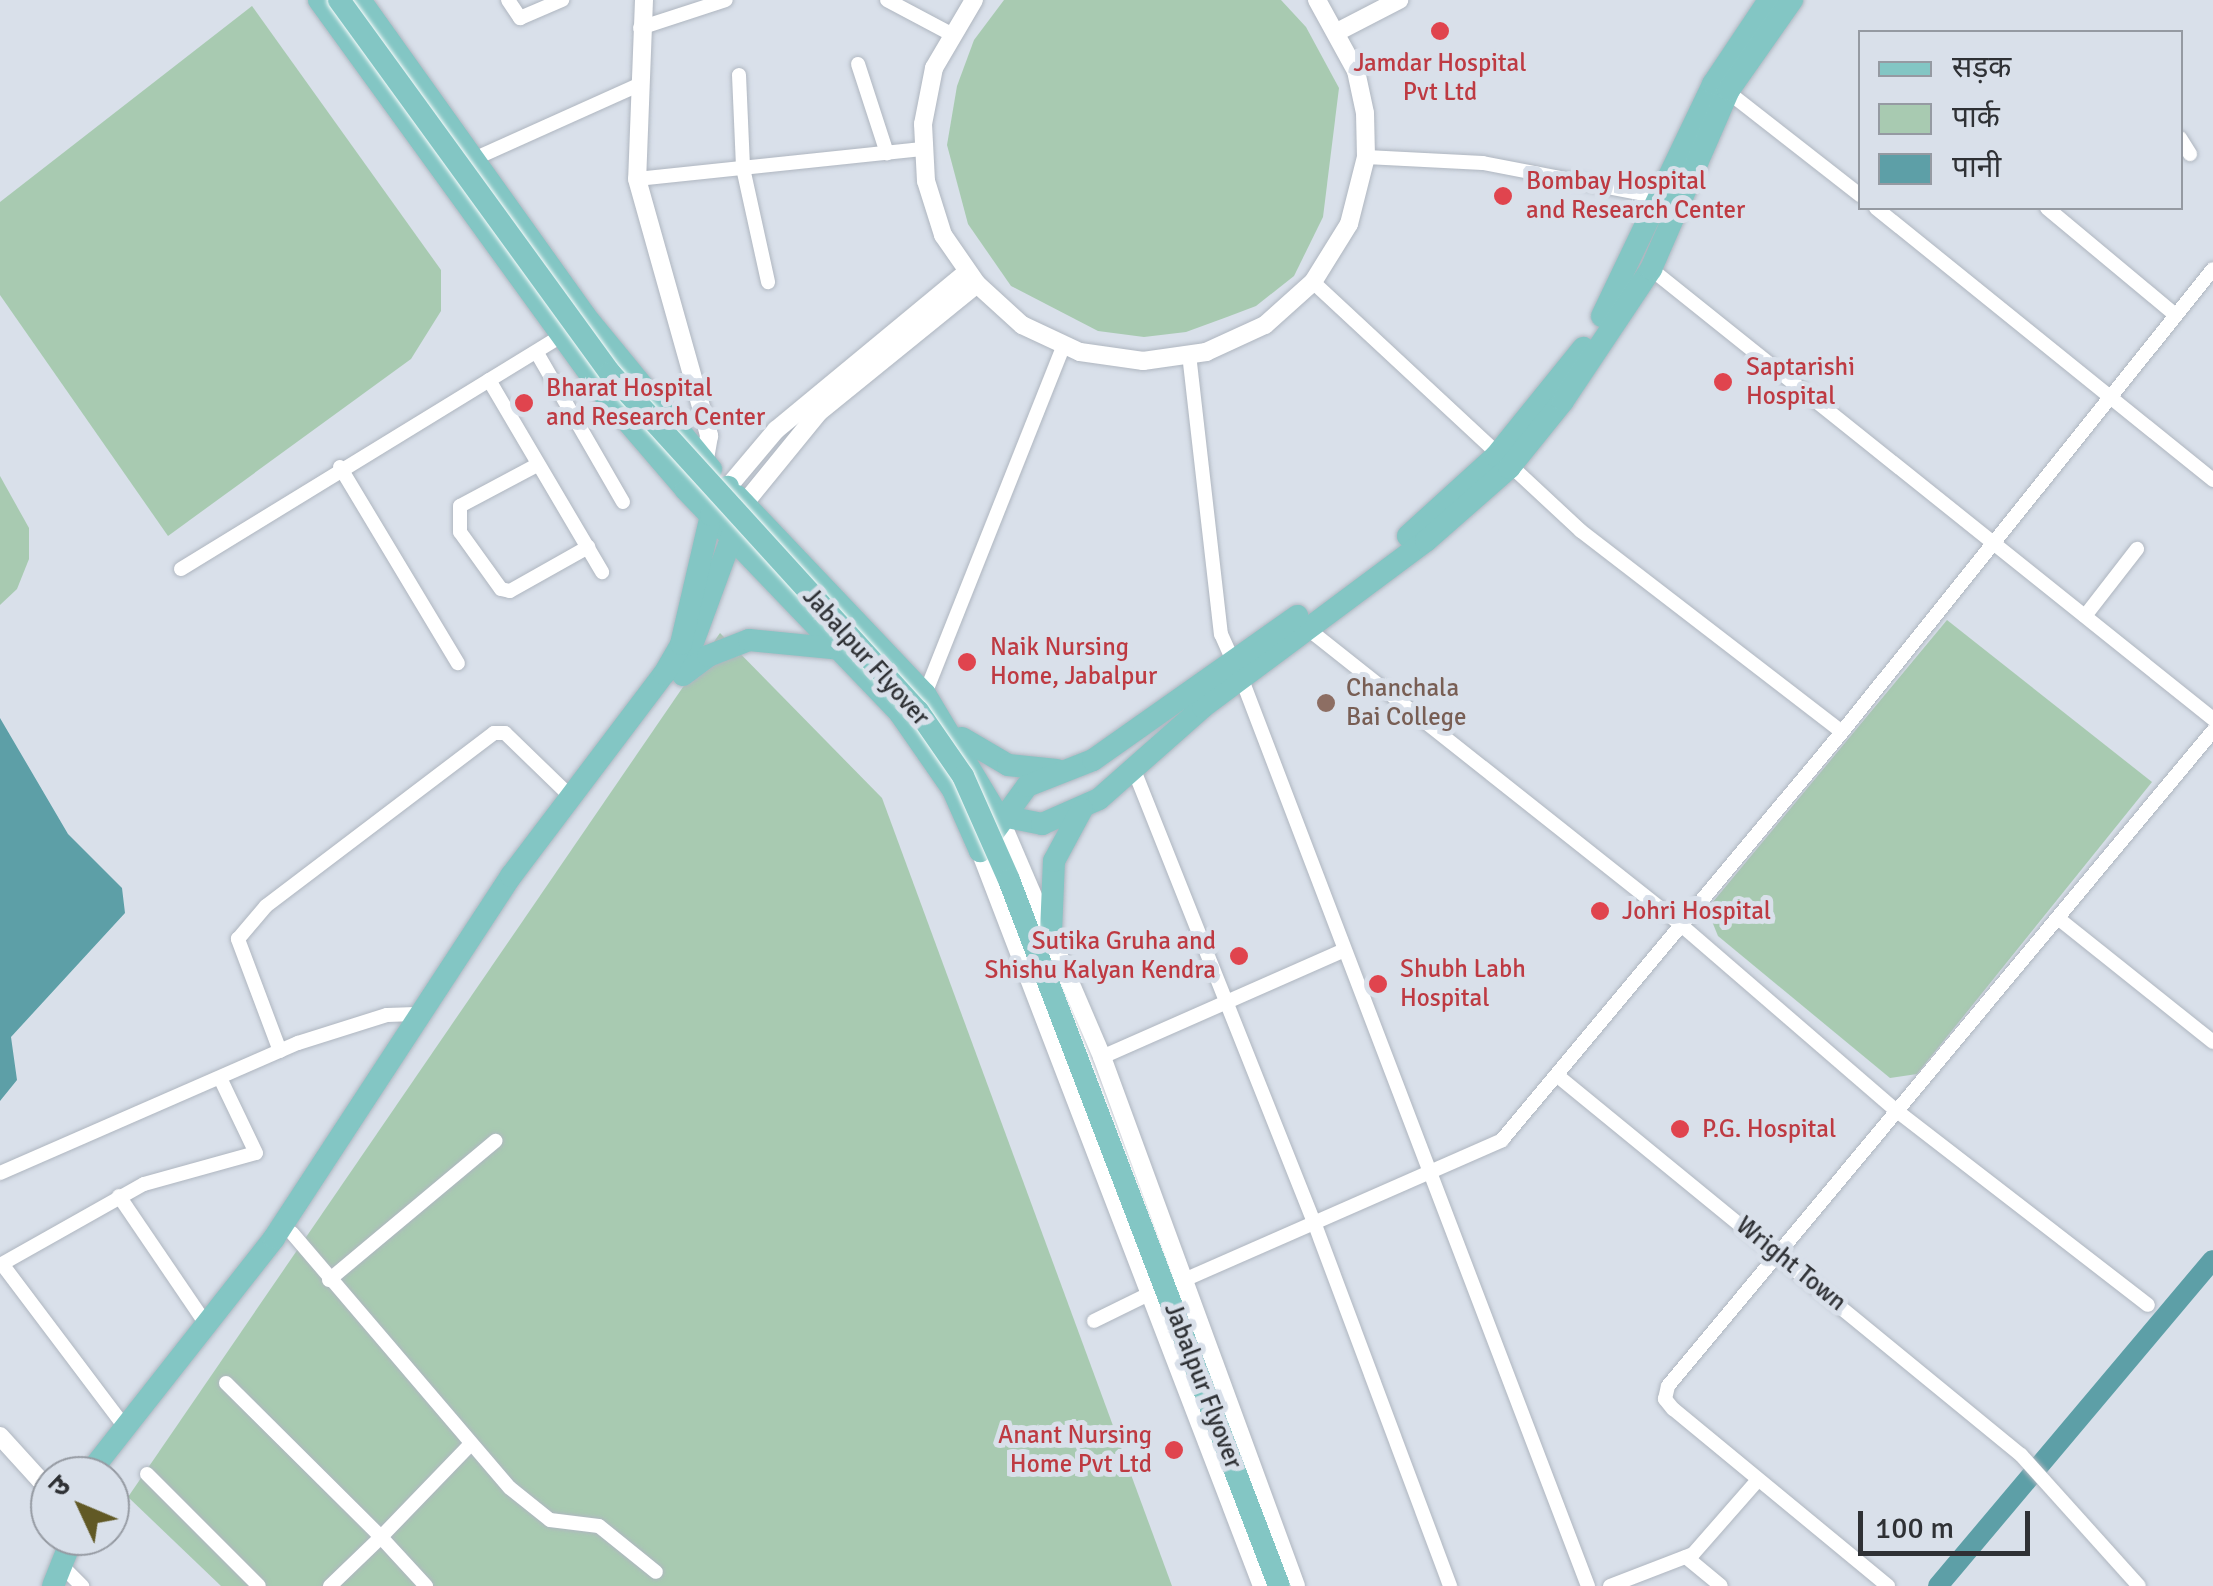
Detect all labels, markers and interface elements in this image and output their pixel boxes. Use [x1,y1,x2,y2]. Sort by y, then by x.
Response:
marker: Jamdar Hospital Pvt Ltd [1427,18,1453,44]
legend [1858,30,2183,210]
place label: Jamdar Hospital Pvt Ltd [1353,49,1527,108]
text: सड़क [1952,49,2011,86]
text: पार्क [1952,99,2000,136]
text: पानी [1952,149,2001,186]
place label: Bombay Hospital and Research Center [1526,167,1745,226]
marker: Bombay Hospital and Research Center [1490,183,1516,209]
place label: Saptarishi Hospital [1746,353,1855,412]
marker: Saptarishi Hospital [1710,369,1736,395]
place label: Bharat Hospital and Research Center [546,374,765,433]
marker: Bharat Hospital and Research Center [511,390,537,416]
street label: Jabalpur Flyover [796,582,936,732]
place label: Naik Nursing Home, Jabalpur [990,633,1157,692]
marker: Naik Nursing Home, Jabalpur [954,649,980,675]
place label: Chanchala Bai College [1346,674,1466,733]
marker: Chanchala Bai College [1315,692,1337,714]
place label: Johri Hospital [1622,896,1771,926]
marker: Johri Hospital [1587,898,1613,924]
place label: Sutika Gruha and Shishu Kalyan Kendra [985,927,1216,986]
marker: Sutika Gruha and Shishu Kalyan Kendra [1226,943,1252,969]
place label: Shubh Labh Hospital [1400,955,1526,1014]
marker: Shubh Labh Hospital [1365,971,1391,997]
place label: P.G. Hospital [1702,1114,1836,1144]
marker: P.G. Hospital [1667,1116,1693,1142]
street label: Wright Town [1730,1211,1852,1317]
street label: Jabalpur Flyover [1158,1299,1248,1473]
place label: Anant Nursing Home Pvt Ltd [998,1421,1152,1480]
marker: Anant Nursing Home Pvt Ltd [1161,1437,1187,1463]
north arrow [30,1456,130,1556]
text: उ [42,1469,78,1504]
scale bar [1863,1491,2036,1553]
text: 100 m [1875,1510,1954,1547]

